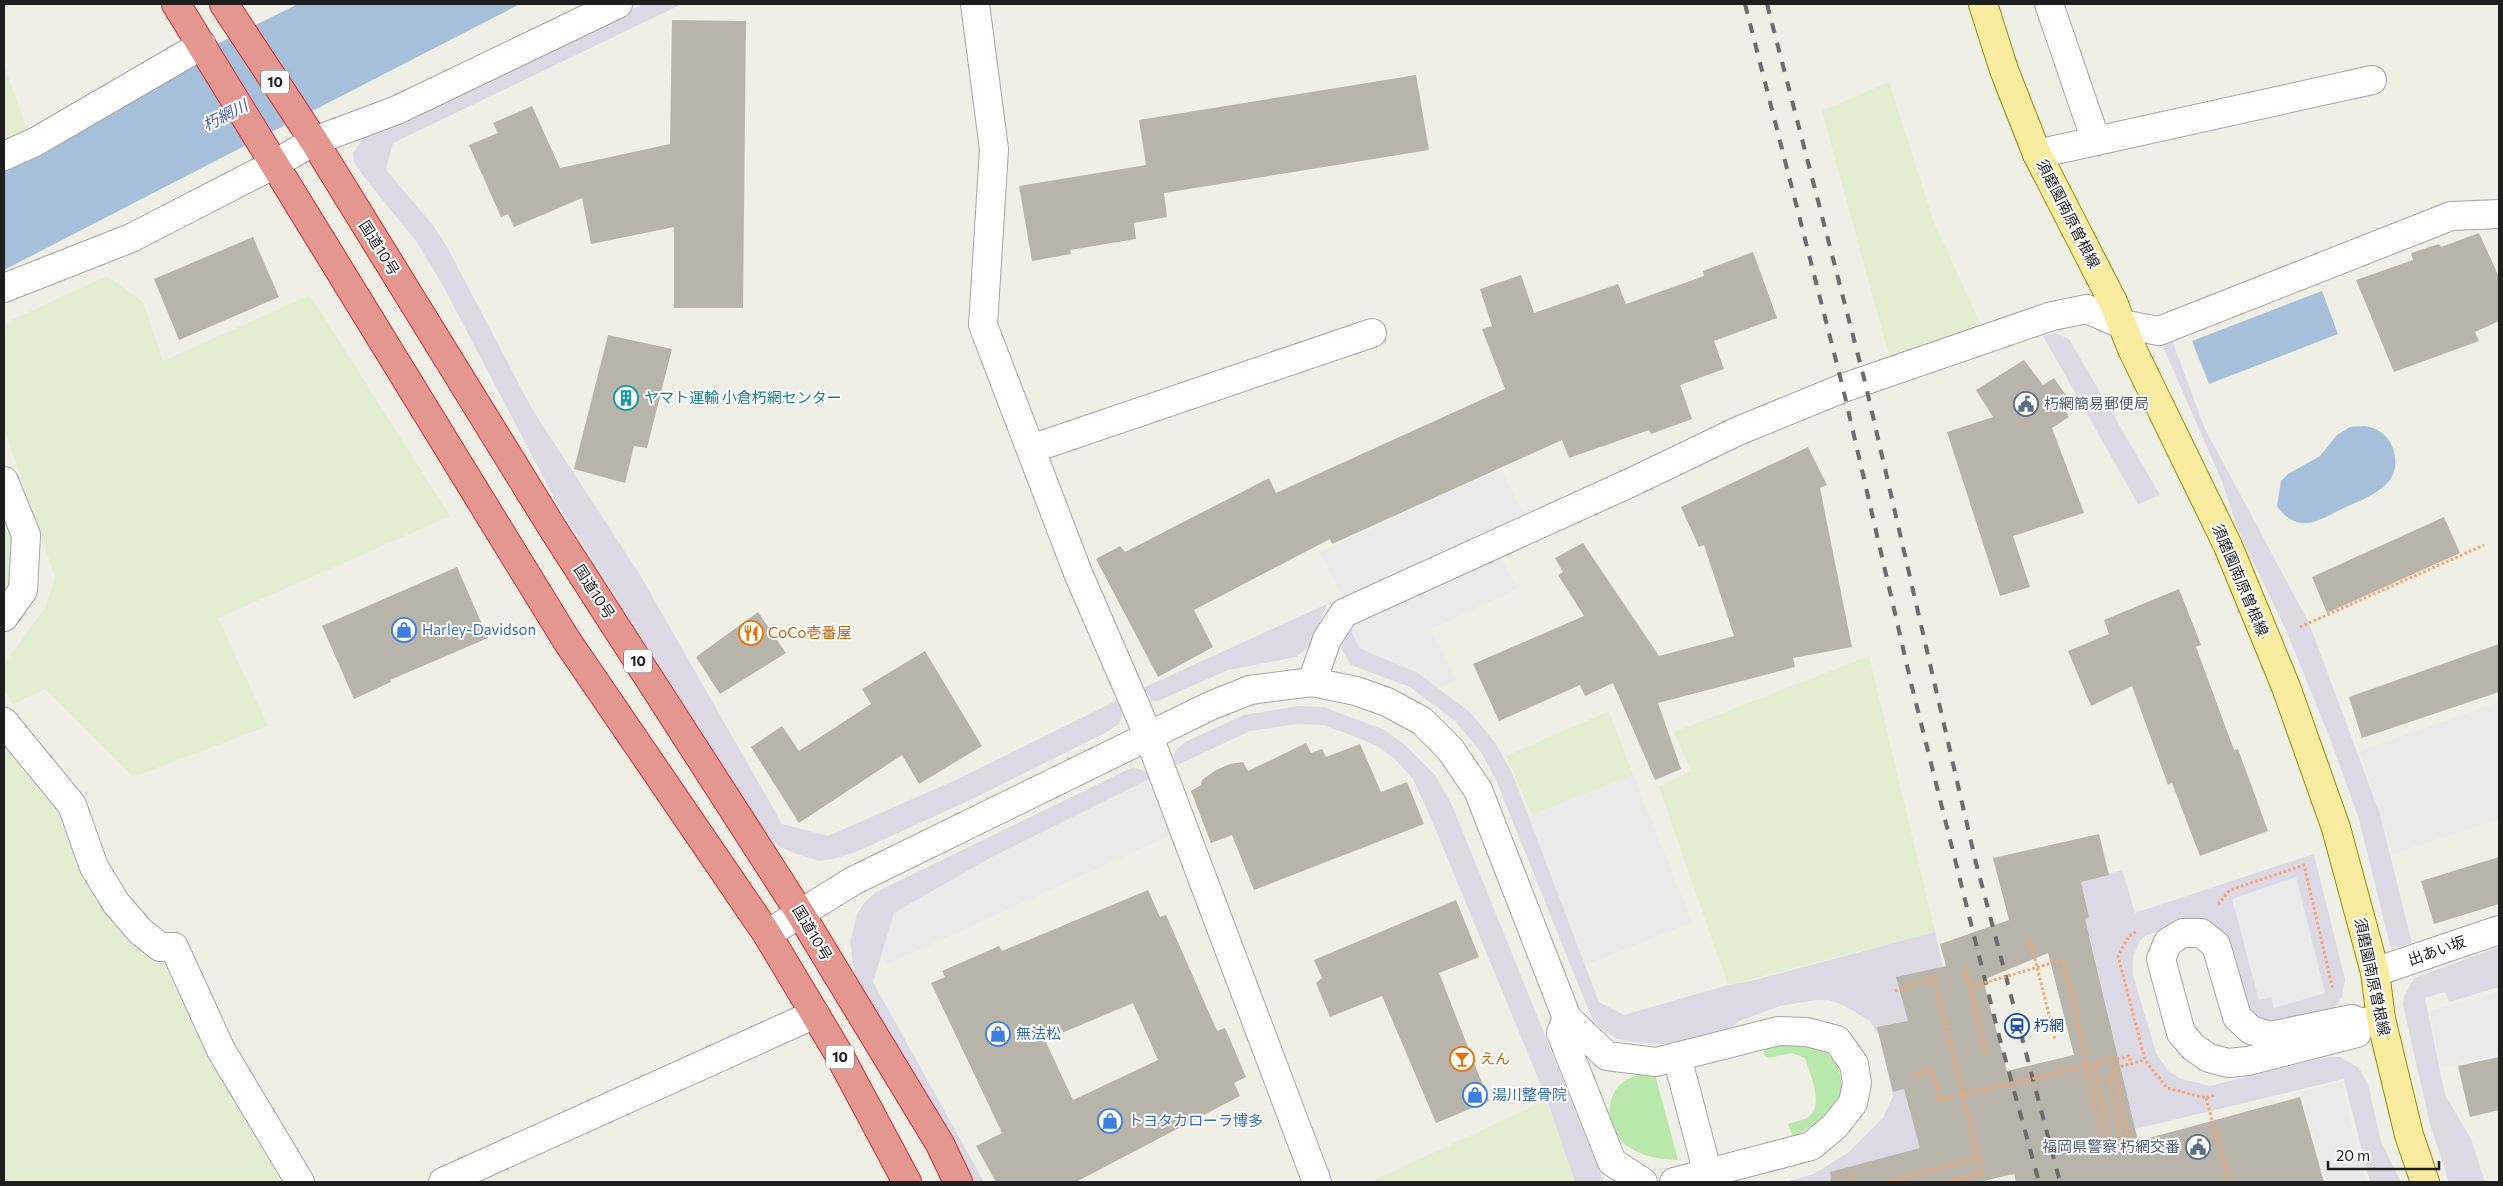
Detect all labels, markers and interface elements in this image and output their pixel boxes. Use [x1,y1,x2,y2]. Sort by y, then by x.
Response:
road number: 10 [261,70,289,94]
water label: 朽網川 [199,94,252,134]
street label: 須磨園南原曽根線 [2034,156,2104,271]
street label: 国道10号 [356,217,404,278]
building icon: ヤマト運輸 小倉朽網センター [613,385,639,411]
place label: ヤマト運輸 小倉朽網センター [644,388,842,406]
public building icon: 朽網簡易郵便局 [2013,391,2039,417]
place label: 朽網簡易郵便局 [2044,394,2149,412]
street label: 須磨園南原曽根線 [2209,521,2273,638]
street label: 国道10号 [571,561,619,622]
shop icon: Harley-Davidson [391,617,417,643]
place label: Harley-Davidson [422,620,536,638]
restaurant icon: CoCo壱番屋 [738,620,764,646]
place label: CoCo壱番屋 [768,623,851,641]
road number: 10 [624,649,652,672]
street label: 国道10号 [789,902,836,963]
street label: 須磨園南原曽根線 [2352,916,2394,1037]
street label: 出あい坂 [2405,932,2468,968]
station icon: 朽網 [2004,1013,2030,1039]
place label: 朽網 [2034,1016,2064,1034]
shop icon: 無法松 [985,1021,1011,1047]
place label: 無法松 [1016,1024,1061,1042]
road number: 10 [826,1046,854,1068]
bar icon: えん [1449,1046,1475,1072]
place label: えん [1480,1049,1510,1067]
shop icon: 湯川整骨院 [1462,1082,1488,1108]
place label: 湯川整骨院 [1492,1085,1567,1103]
shop icon: トヨタカローラ博多 [1097,1108,1123,1134]
place label: トヨタカローラ博多 [1128,1111,1263,1129]
public building icon: 福岡県警察 朽網交番 [2185,1134,2211,1160]
place label: 福岡県警察 朽網交番 [2042,1137,2180,1155]
scale bar [2328,1138,2439,1170]
text: 20 m [2336,1146,2370,1164]

